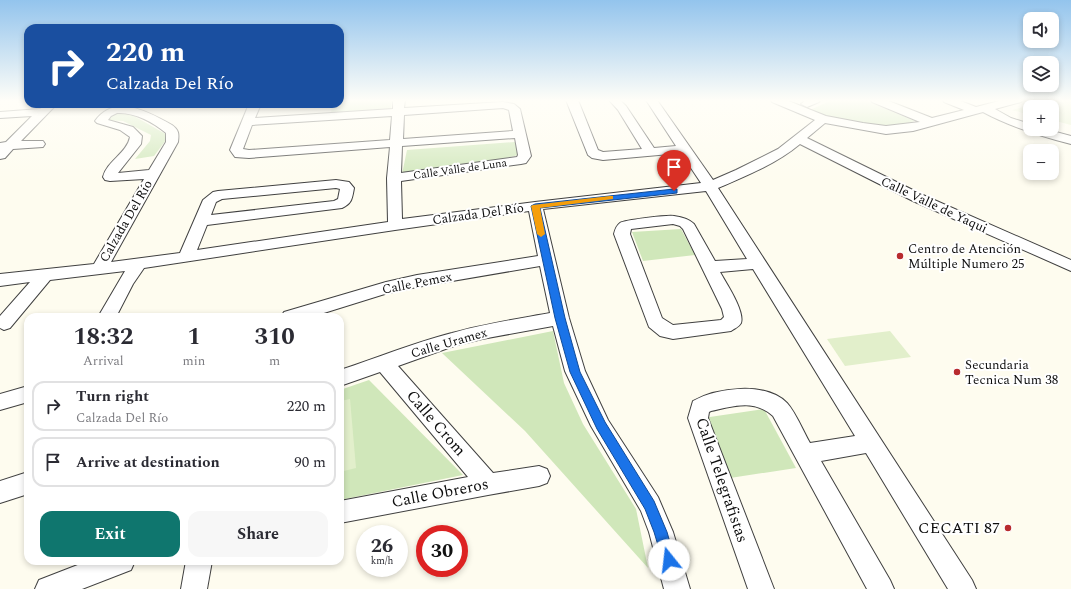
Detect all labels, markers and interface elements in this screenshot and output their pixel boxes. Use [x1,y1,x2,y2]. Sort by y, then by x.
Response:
map controls [1023,12,1059,180]
button: sound [1023,12,1059,48]
text: 220 m [106,31,185,74]
icon: right [40,40,92,92]
button: layers [1023,56,1059,92]
text: Calzada Del Río [106,70,234,97]
button: + [1023,100,1059,136]
button: − [1023,144,1059,180]
pin [657,150,691,191]
street label: Calle Valle de Luna [412,154,509,184]
icon: arrive [663,156,685,178]
street label: Calle Valle de Yaqui [877,172,991,238]
street label: Calzada Del Río [94,176,158,266]
street label: Calzada Del Río [431,198,525,230]
place label: Centro de Atención Múltiple Numero 25 [908,239,1025,274]
marker: Centro de Atención Múltiple Numero 25 [895,251,905,261]
street label: Calle Pemex [380,266,454,300]
text: 18:32 [73,319,133,355]
text: 1 [187,319,201,355]
text: 310 [254,319,295,355]
street label: Calle Uramex [408,322,490,363]
text: Arrival [83,351,124,371]
text: min [183,351,205,371]
text: m [269,351,280,371]
place label: Secundaria Tecnica Num 38 [965,355,1058,390]
marker: Secundaria Tecnica Num 38 [952,367,962,377]
text: Turn right [76,385,149,408]
street label: Calle Crom [400,385,472,462]
icon: right [42,395,64,417]
text: 220 m [287,395,326,418]
text: Calzada Del Río [76,408,168,428]
street label: Calle Telegrafistas [689,414,755,546]
icon: arrive [42,451,64,473]
text: Arrive at destination [76,451,220,474]
text: 90 m [294,451,326,474]
street label: Calle Obreros [389,472,491,514]
button: Exit [40,511,180,557]
button: Share [188,511,328,557]
place label: CECATI 87 [918,516,1000,540]
marker: CECATI 87 [1003,523,1013,533]
speed limit sign: 30 [416,525,468,577]
text: 26 [371,531,393,561]
position arrow [648,539,690,581]
text: km/h [371,553,393,569]

